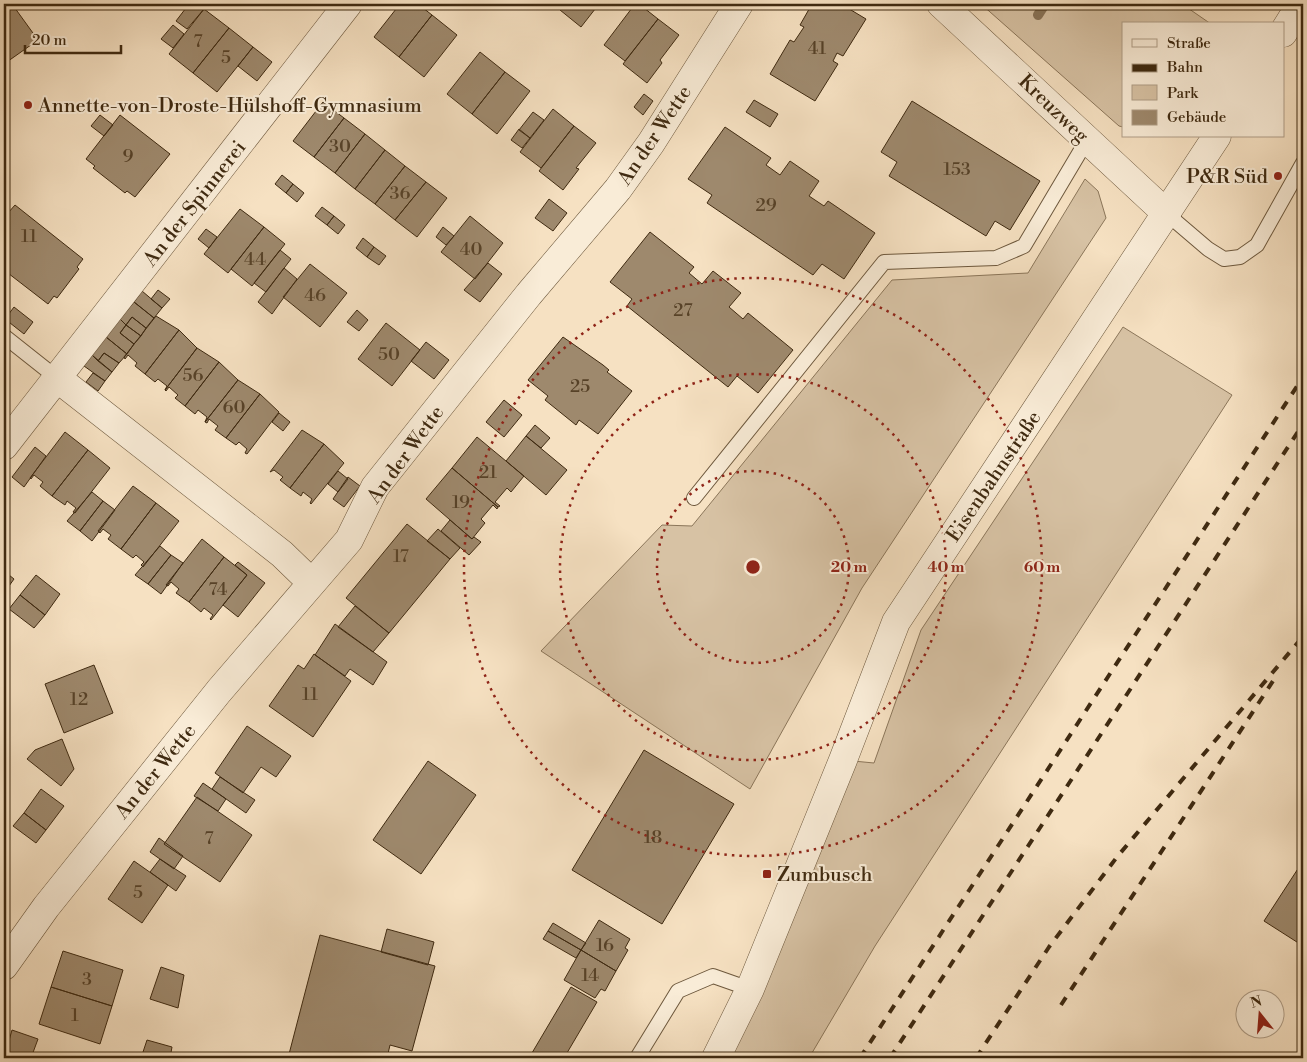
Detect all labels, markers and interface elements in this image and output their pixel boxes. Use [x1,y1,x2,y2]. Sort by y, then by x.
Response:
scale bar [25,22,121,54]
legend [1122,22,1284,138]
house number: 7 [193,30,203,53]
text: 20 m [32,31,67,50]
text: Straße [1167,34,1211,53]
house number: 41 [808,37,826,60]
house number: 5 [221,46,231,69]
text: Bahn [1166,58,1203,77]
street label: Kreuzweg [1013,69,1094,149]
street label: An der Wette [612,81,698,191]
text: Park [1167,84,1199,103]
place label: Annette-von-Droste-Hülshoff-Gymnasium [37,94,422,119]
marker: Annette-von-Droste-Hülshoff-Gymnasium [22,99,34,111]
text: Gebäude [1167,108,1226,127]
house number: 30 [329,135,351,158]
street label: An der Spinnerei [138,136,252,273]
house number: 9 [123,145,134,168]
house number: 153 [943,158,971,181]
place label: P&R Süd [1186,165,1269,190]
marker: P&R Süd [1272,170,1284,182]
house number: 36 [390,182,411,205]
house number: 29 [755,194,777,217]
house number: 11 [21,225,37,248]
house number: 40 [460,238,482,261]
house number: 44 [244,248,266,271]
house number: 46 [304,284,326,307]
house number: 27 [673,299,693,322]
house number: 50 [378,343,400,366]
house number: 56 [183,364,204,387]
house number: 25 [570,375,590,398]
house number: 60 [223,396,245,419]
street label: An der Wette [362,401,450,510]
street label: Eisenbahnstraße [941,407,1047,547]
house number: 21 [479,461,497,484]
house number: 19 [452,491,470,514]
house number: 17 [393,545,409,568]
centre of rings [744,558,762,576]
text: 20 m [831,558,868,577]
text: 40 m [927,558,965,577]
text: 60 m [1024,558,1061,577]
house number: 74 [209,578,228,601]
house number: 11 [302,683,318,706]
house number: 12 [70,688,88,711]
street label: An der Wette [110,719,202,825]
house number: 18 [644,826,662,849]
house number: 7 [204,827,214,850]
place label: Zumbusch [777,863,872,888]
marker: Zumbusch [761,868,773,880]
house number: 5 [133,881,143,904]
house number: 16 [596,934,614,957]
house number: 14 [581,964,599,987]
house number: 3 [82,968,92,991]
north arrow [1234,990,1284,1040]
text: N [1249,992,1264,1013]
house number: 1 [71,1004,79,1027]

